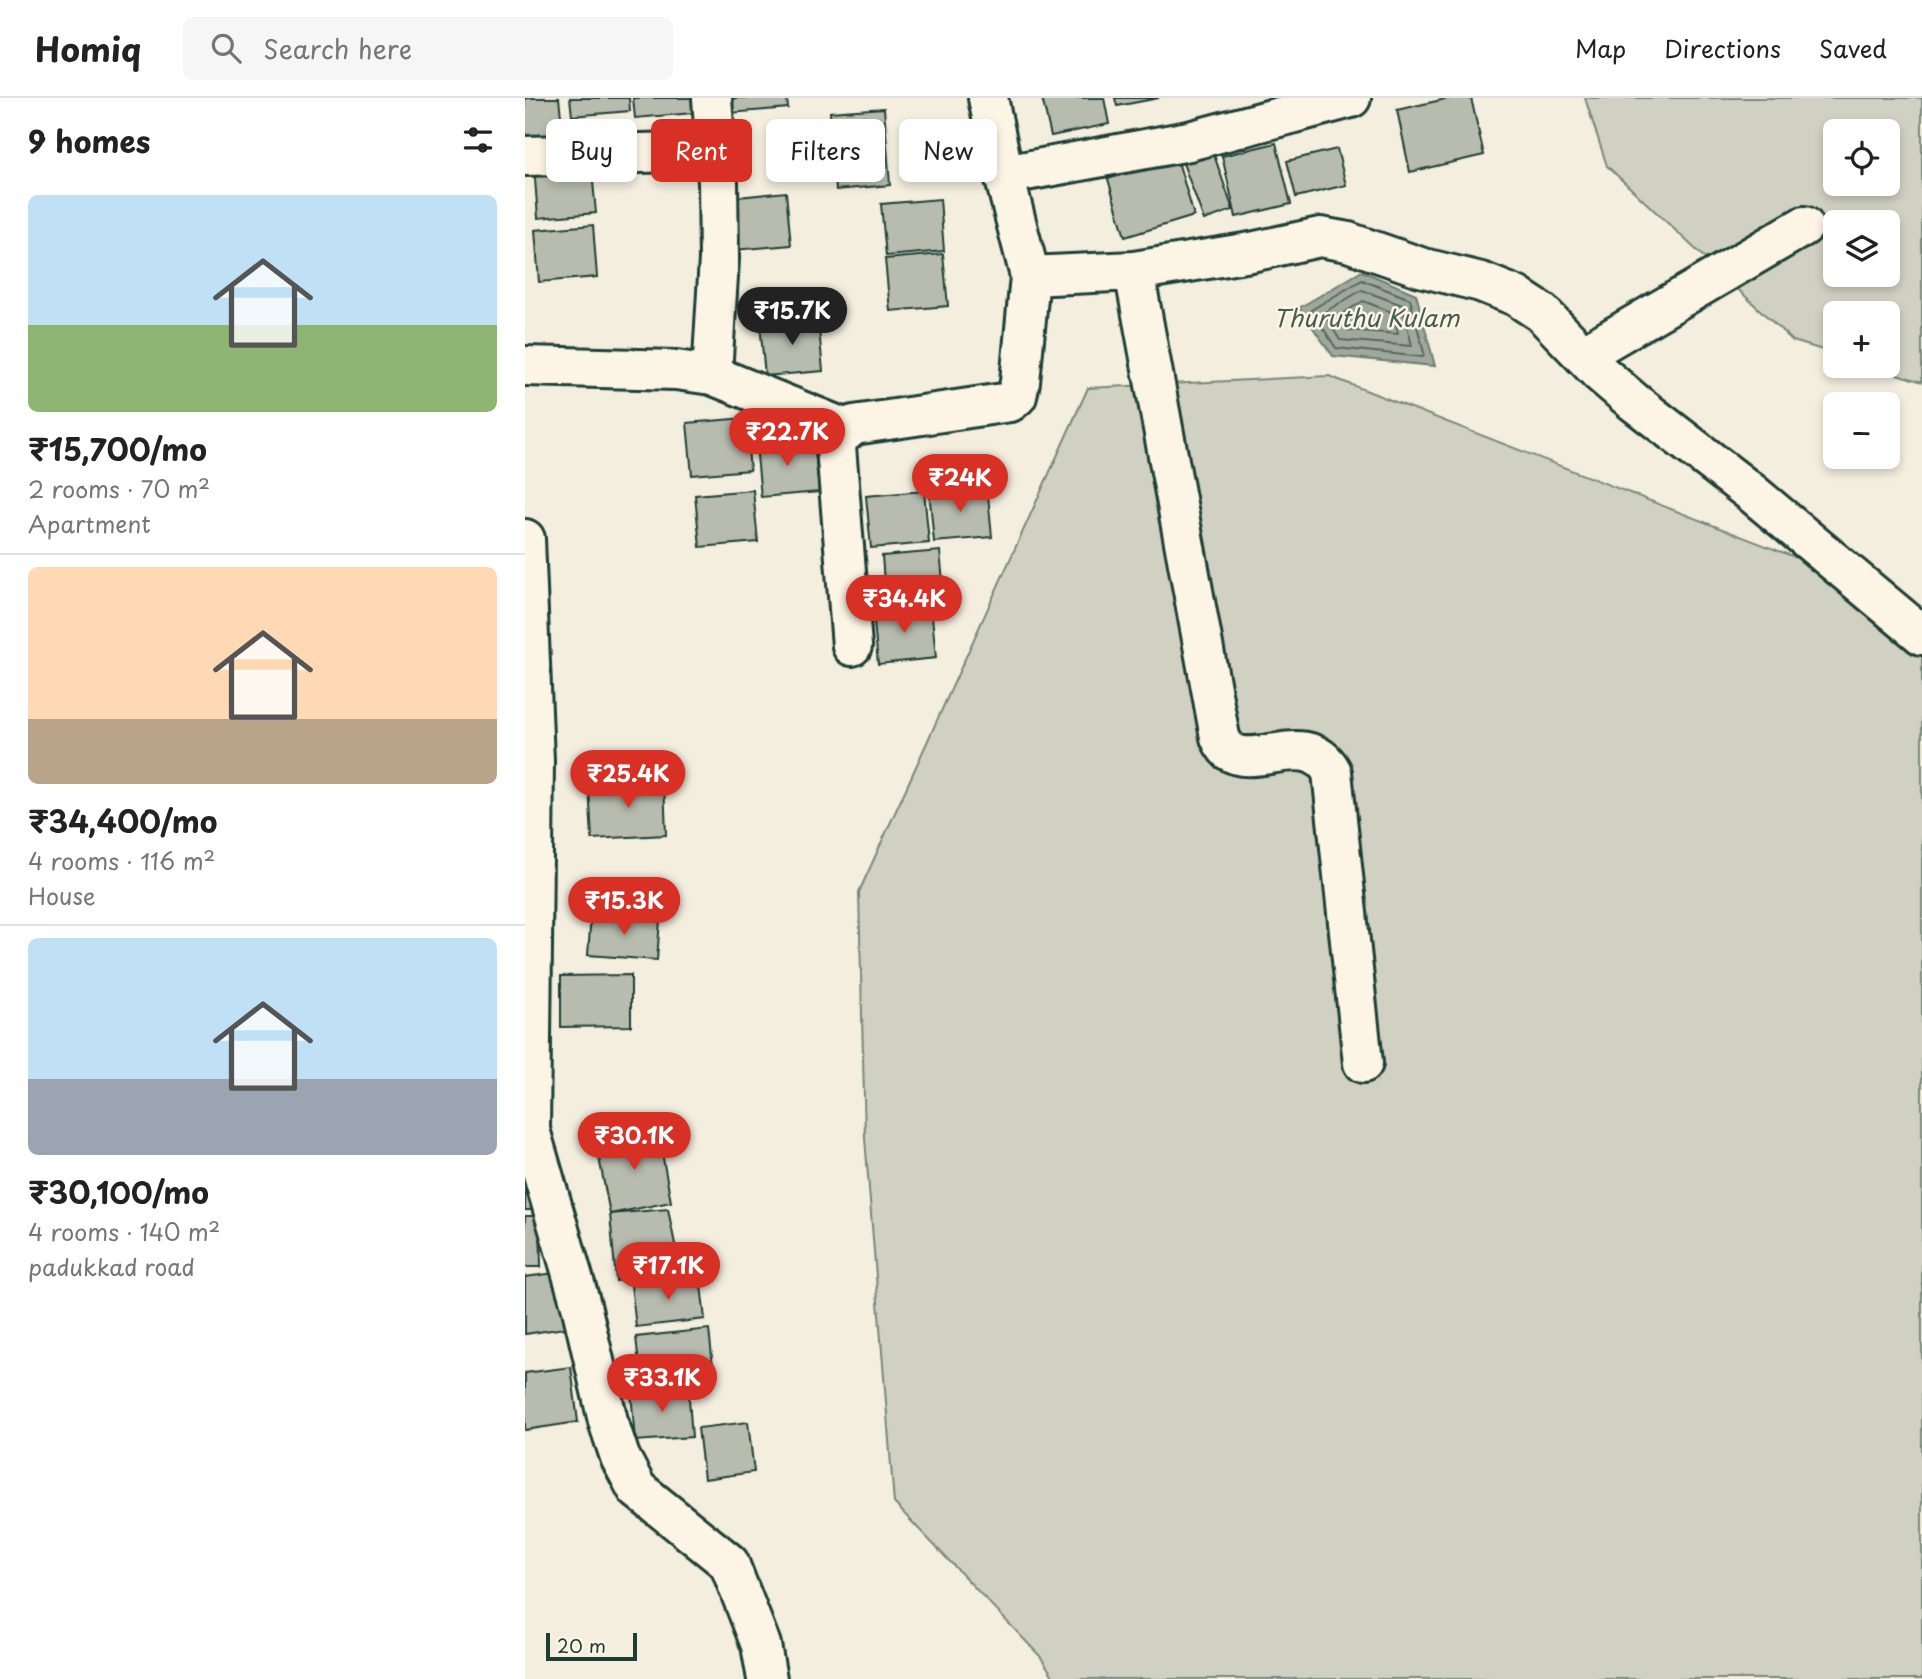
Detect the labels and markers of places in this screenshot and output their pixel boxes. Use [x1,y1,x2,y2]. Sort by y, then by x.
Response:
pin: ₹15.7K [735,288,849,347]
pin: ₹22.7K [730,408,844,468]
pin: ₹24K [919,454,1001,514]
pin: ₹34.4K [847,575,961,635]
pin: ₹25.4K [571,750,685,810]
pin: ₹15.3K [567,878,681,937]
pin: ₹30.1K [577,1112,691,1172]
pin: ₹17.1K [611,1242,725,1302]
pin: ₹33.1K [605,1354,719,1414]

